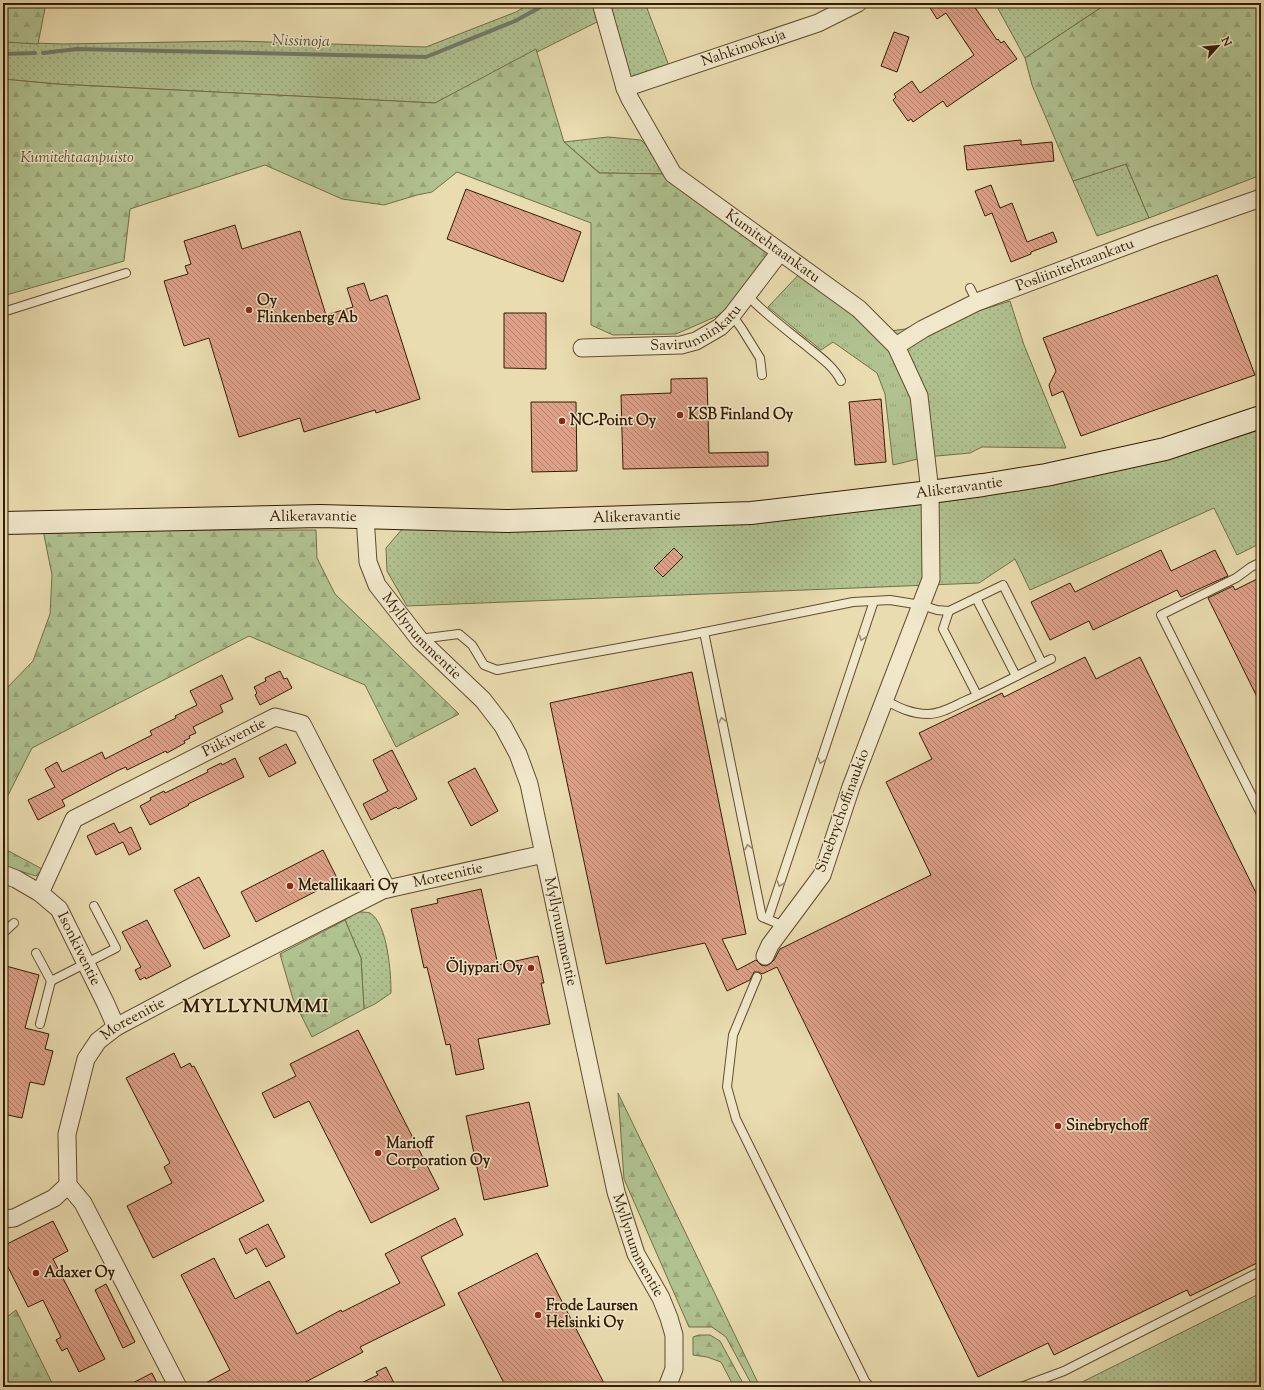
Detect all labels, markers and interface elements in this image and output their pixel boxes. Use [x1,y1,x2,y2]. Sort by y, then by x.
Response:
street label: Nahkimokuja [698,24,789,72]
north arrow [1198,26,1238,66]
water label: Nissinoja [272,30,330,54]
text: N [1216,33,1235,50]
park label: Kumitehtaanpuisto [20,148,134,169]
street label: Kumitehtaankatu [721,205,825,288]
street label: Posliinitehtaankatu [1013,233,1138,297]
place label: Oy Flinkenberg Ab [257,291,358,329]
street label: Savirunninkatu [650,300,747,356]
marker: Oy Flinkenberg Ab [244,305,254,315]
place label: KSB Finland Oy [688,405,794,426]
marker: KSB Finland Oy [675,410,685,420]
place label: NC-Point Oy [570,411,657,432]
marker: NC-Point Oy [557,416,567,426]
street label: Alikeravantie [915,472,1004,504]
street label: Alikeravantie [269,505,357,528]
street label: Alikeravantie [593,505,681,529]
street label: Myllynummentie [377,589,466,685]
one-way arrow [858,634,867,641]
street label: Piikiventie [199,713,269,763]
one-way arrow [718,717,726,723]
street label: Sinebrychoffinaukio [811,746,875,876]
one-way arrow [817,757,826,764]
one-way arrow [744,844,752,850]
street label: Moreenitie [411,858,485,893]
street label: Myllynummentie [539,875,582,988]
place label: Metallikaari Oy [298,876,399,897]
marker: Metallikaari Oy [285,881,295,891]
one-way arrow [776,881,785,888]
street label: Isonkiventie [52,908,106,989]
place label: Öljypari Oy [446,956,524,979]
marker: Öljypari Oy [526,963,536,973]
street label: Moreenitie [96,992,169,1046]
district label: MYLLYNUMMI [182,994,330,1021]
place label: Sinebrychoff [1066,1116,1149,1137]
marker: Sinebrychoff [1053,1121,1063,1131]
place label: Marioff Corporation Oy [386,1134,491,1172]
marker: Marioff Corporation Oy [373,1148,383,1158]
street label: Myllynummentie [607,1191,669,1301]
place label: Adaxer Oy [44,1263,116,1284]
marker: Adaxer Oy [31,1268,41,1278]
place label: Frode Laursen Helsinki Oy [546,1296,638,1334]
marker: Frode Laursen Helsinki Oy [533,1310,543,1320]

